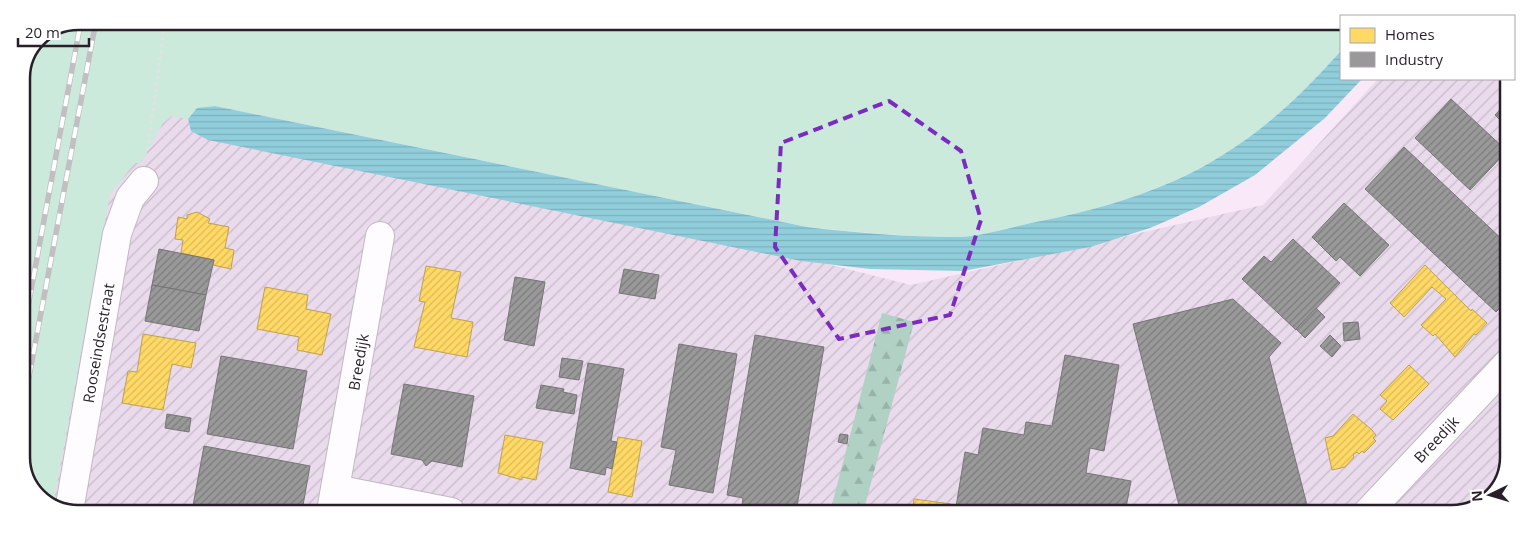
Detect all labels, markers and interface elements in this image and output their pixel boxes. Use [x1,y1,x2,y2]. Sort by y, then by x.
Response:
scale bar [18,15,89,47]
legend [1340,15,1515,80]
text: 20 m [25,22,60,42]
text: Homes [1385,24,1435,44]
text: Industry [1385,49,1443,69]
street label: Rooseindsestraat [78,282,118,404]
street label: Breedijk [343,332,373,392]
street label: Breedijk [1409,411,1463,467]
north arrow [1465,470,1515,520]
text: N [1467,490,1487,503]

